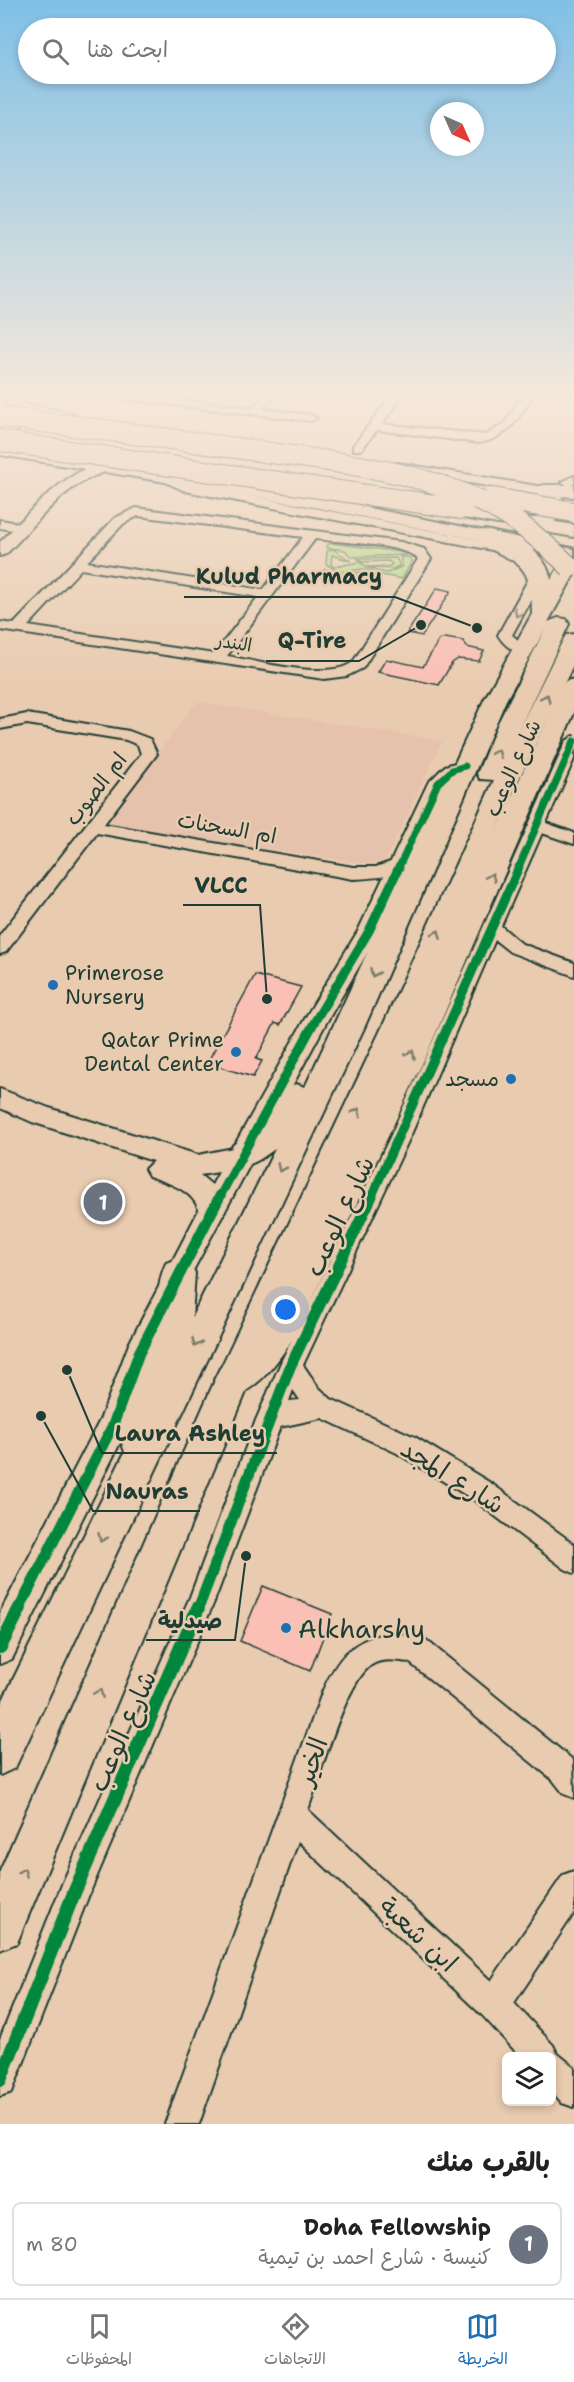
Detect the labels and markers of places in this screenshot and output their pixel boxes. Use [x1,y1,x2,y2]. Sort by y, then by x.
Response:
callout: Kulud Pharmacy [184,557,395,597]
callout: Q-Tire [266,621,359,661]
callout: VLCC [183,865,260,905]
place label: Primerose Nursery [65,959,164,1011]
marker: Primerose Nursery [46,978,60,992]
place label: Qatar Prime Dental Center [84,1026,224,1078]
marker: Qatar Prime Dental Center [229,1045,243,1059]
place label: مسجد [445,1065,499,1093]
marker: مسجد [504,1072,518,1086]
pin: 1 [84,1180,122,1224]
callout: Laura Ashley [102,1413,277,1453]
callout: Nauras [93,1471,200,1511]
callout: صيدلية [146,1600,235,1640]
place label: Alkharshy [298,1611,425,1646]
marker: Alkharshy [279,1621,293,1635]

